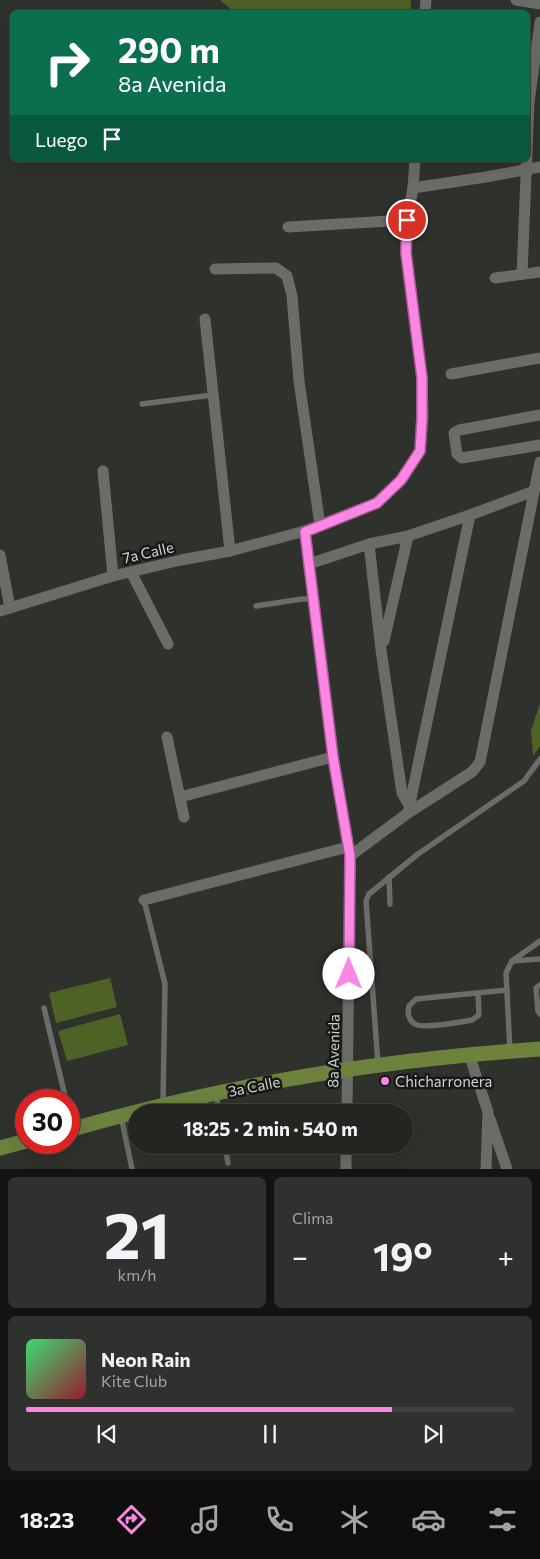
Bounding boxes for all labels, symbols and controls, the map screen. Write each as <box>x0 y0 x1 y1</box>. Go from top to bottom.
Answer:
text: 290 m <box>118 27 220 70</box>
icon: right <box>35 30 100 95</box>
text: 8a Avenida <box>118 70 226 97</box>
icon: arrive <box>98 125 126 153</box>
text: Luego <box>35 128 88 151</box>
pin <box>386 199 428 241</box>
icon: arrive <box>393 206 421 234</box>
street label: 7a Calle <box>121 537 175 567</box>
position arrow <box>322 947 374 999</box>
street label: 8a Avenida <box>323 1014 343 1088</box>
street label: 3a Calle <box>226 1072 282 1100</box>
place label: Chicharronera <box>395 1072 492 1090</box>
marker: Chicharronera <box>379 1075 391 1087</box>
speed limit sign: 30 <box>15 1089 80 1154</box>
text: 18:25 · 2 min · 540 m <box>183 1117 358 1140</box>
text: 21 <box>104 1193 170 1272</box>
text: Clima <box>292 1208 333 1227</box>
text: 19° <box>373 1232 433 1279</box>
text: − <box>292 1239 308 1273</box>
text: + <box>498 1239 514 1273</box>
text: km/h <box>118 1265 156 1284</box>
text: Neon Rain <box>101 1348 191 1371</box>
text: Kite Club <box>101 1371 167 1390</box>
icon: previous <box>93 1420 121 1448</box>
icon: pause <box>256 1420 284 1448</box>
icon: next <box>419 1420 447 1448</box>
icon: directions <box>114 1502 149 1537</box>
icon: music <box>188 1502 223 1537</box>
icon: phone <box>262 1502 297 1537</box>
icon: climate <box>337 1502 372 1537</box>
icon: car <box>411 1502 446 1537</box>
icon: filters <box>485 1502 520 1537</box>
text: 18:23 <box>20 1506 74 1533</box>

